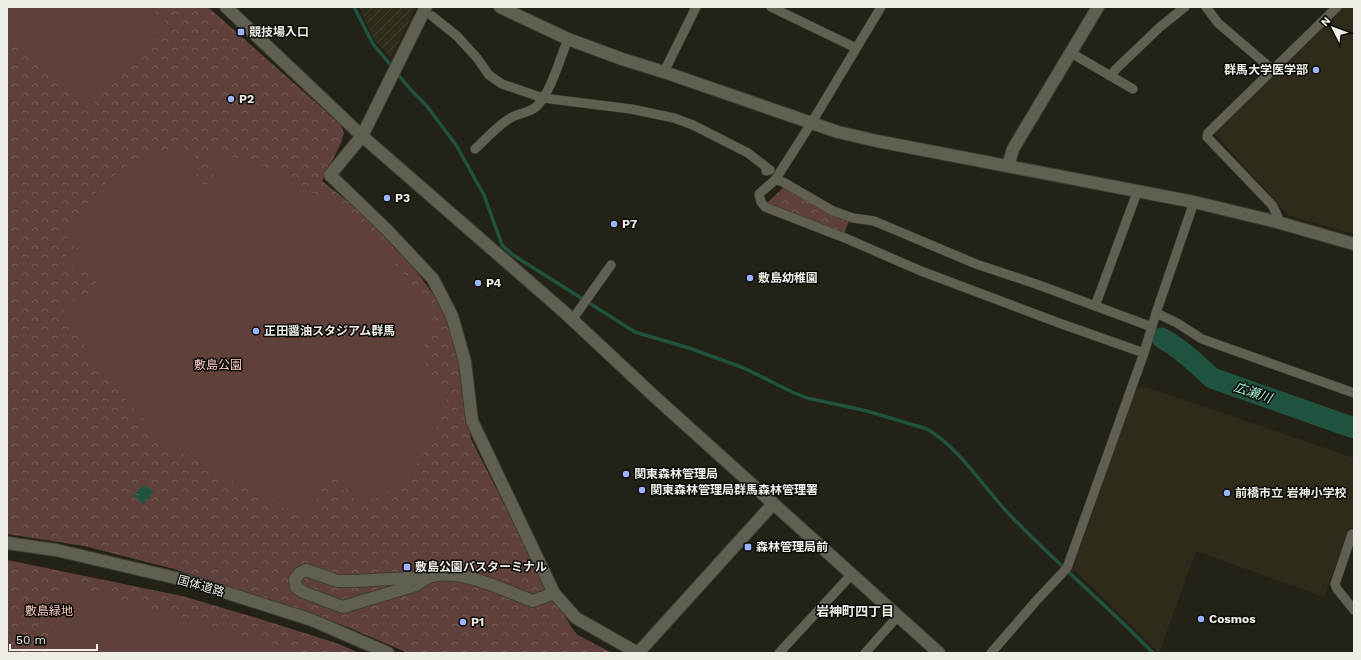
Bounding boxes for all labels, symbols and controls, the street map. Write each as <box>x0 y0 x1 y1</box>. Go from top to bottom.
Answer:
north arrow <box>1313 8 1353 48</box>
text: N <box>1318 14 1333 29</box>
place label: 競技場入口 <box>249 25 309 39</box>
marker: 競技場入口 <box>236 27 246 37</box>
place label: 群馬大学医学部 <box>1224 63 1308 77</box>
marker: 群馬大学医学部 <box>1311 65 1321 75</box>
place label: P2 <box>239 92 254 106</box>
marker: P2 <box>226 94 236 104</box>
place label: P3 <box>395 191 410 205</box>
marker: P3 <box>382 193 392 203</box>
place label: P7 <box>622 217 637 231</box>
marker: P7 <box>609 219 619 229</box>
place label: 敷島幼稚園 <box>758 271 818 285</box>
marker: 敷島幼稚園 <box>745 273 755 283</box>
place label: P4 <box>486 276 501 290</box>
marker: P4 <box>473 278 483 288</box>
place label: 正田醤油スタジアム群馬 <box>264 324 395 338</box>
marker: 正田醤油スタジアム群馬 <box>251 326 261 336</box>
park label: 敷島公園 <box>194 358 242 372</box>
water label: 広瀬川 <box>1232 379 1276 407</box>
place label: 関東森林管理局 <box>634 467 718 481</box>
marker: 関東森林管理局 <box>621 469 631 479</box>
place label: 関東森林管理局群馬森林管理署 <box>650 483 818 497</box>
marker: 関東森林管理局群馬森林管理署 <box>637 485 647 495</box>
place label: 前橋市立 岩神小学校 <box>1235 486 1346 500</box>
marker: 前橋市立 岩神小学校 <box>1222 488 1232 498</box>
place label: 森林管理局前 <box>756 540 828 554</box>
marker: 森林管理局前 <box>743 542 753 552</box>
place label: 敷島公園バスターミナル <box>415 560 547 574</box>
marker: 敷島公園バスターミナル <box>402 562 412 572</box>
street label: 国体道路 <box>176 573 226 599</box>
park label: 敷島緑地 <box>25 604 73 618</box>
district label: 岩神町四丁目 <box>816 604 894 619</box>
place label: Cosmos <box>1209 612 1256 626</box>
marker: Cosmos <box>1196 614 1206 624</box>
place label: P1 <box>471 615 484 629</box>
marker: P1 <box>458 617 468 627</box>
scale bar <box>10 626 97 652</box>
text: 50 m <box>16 633 46 647</box>

